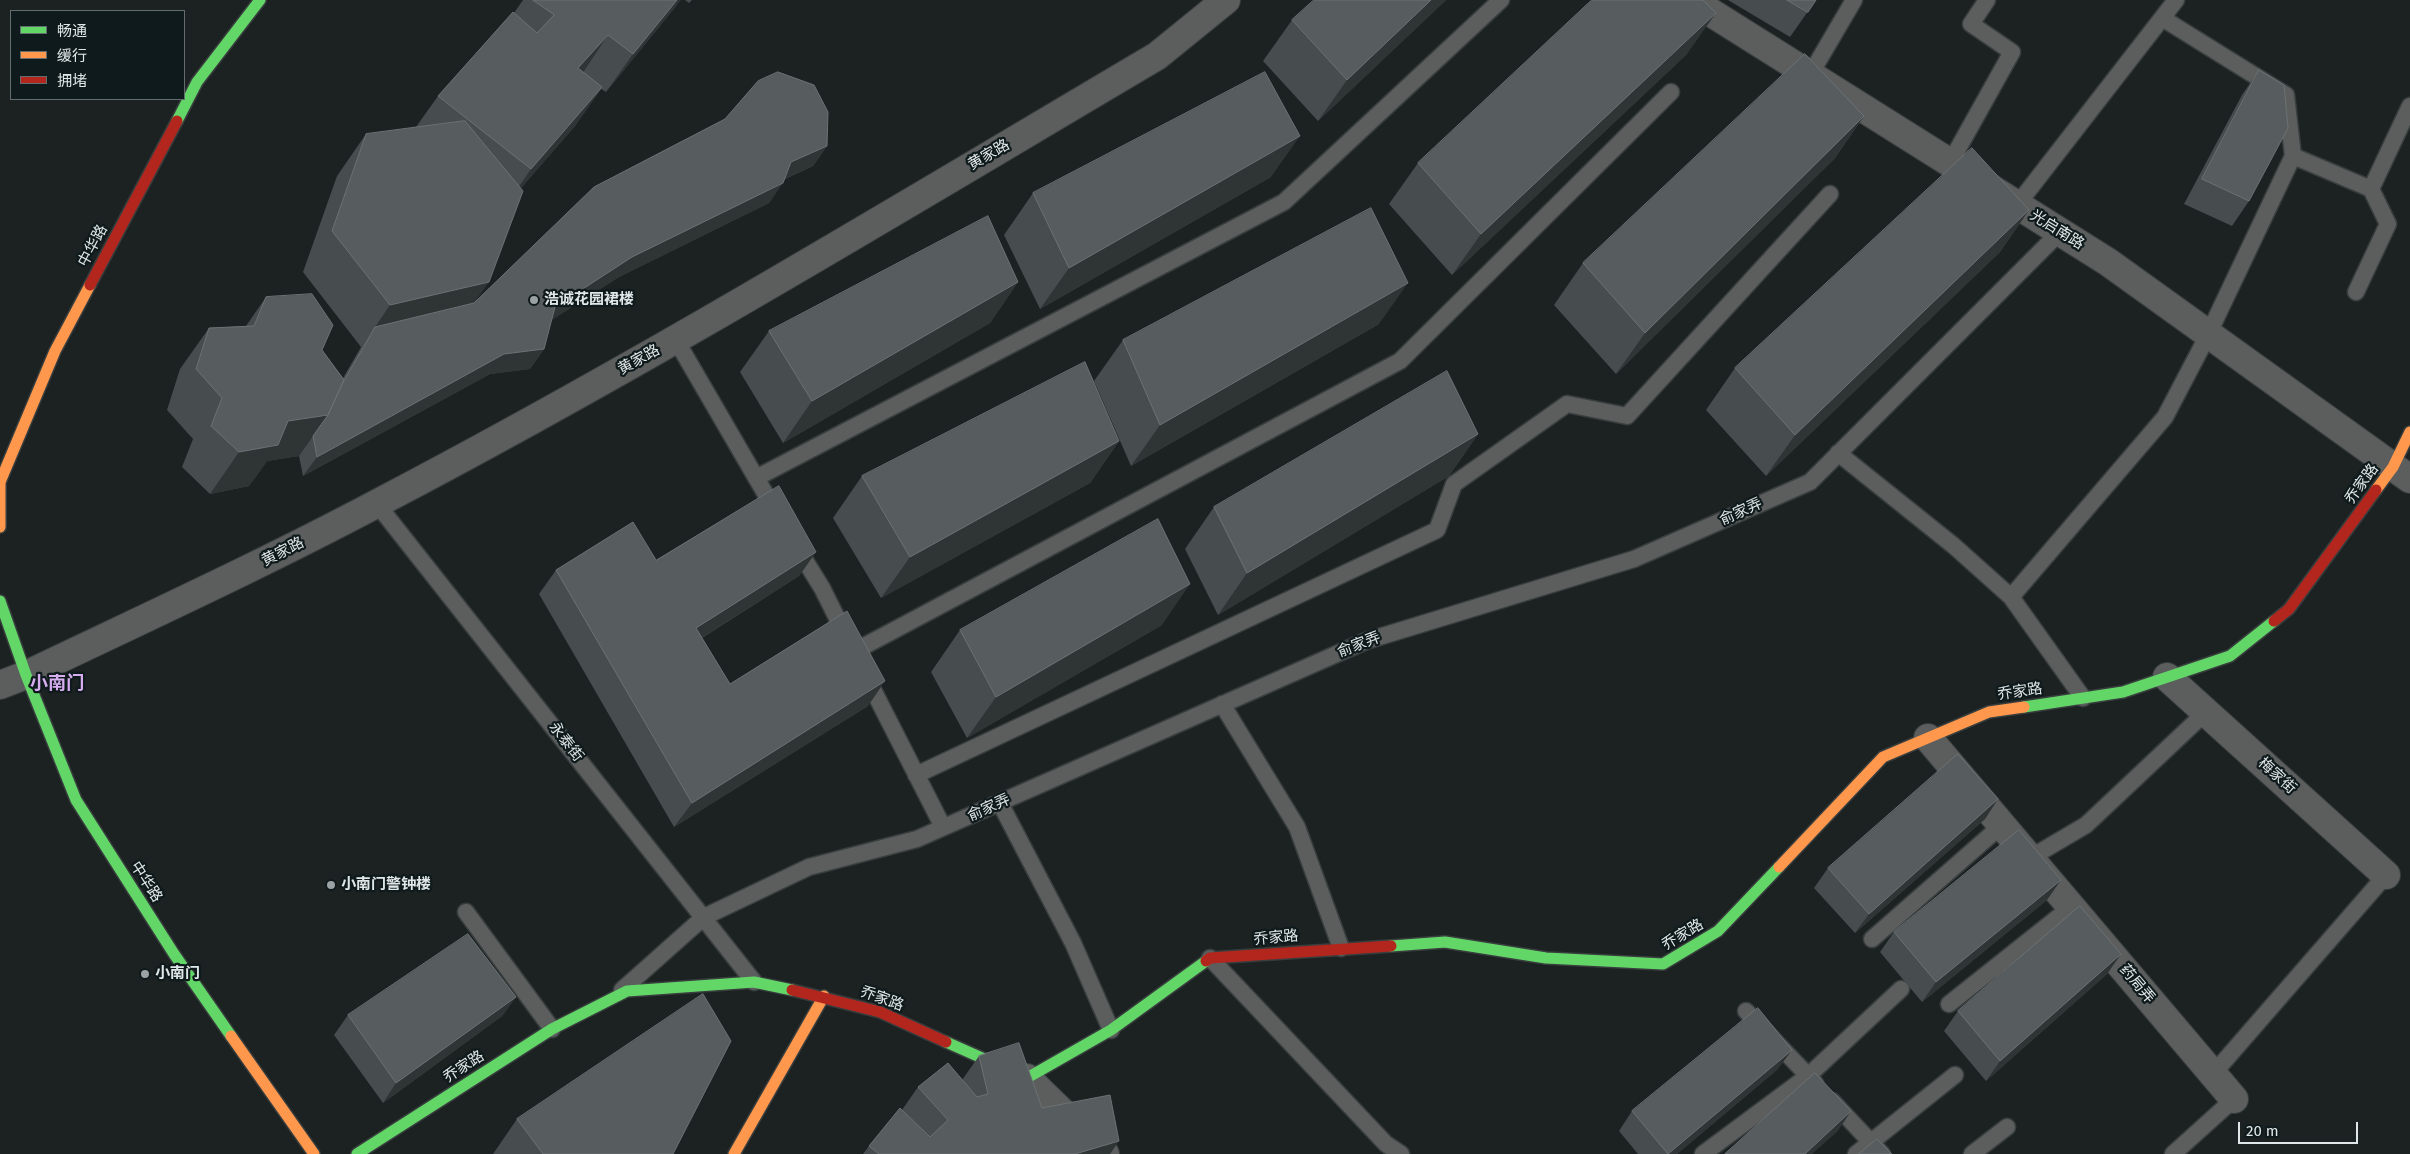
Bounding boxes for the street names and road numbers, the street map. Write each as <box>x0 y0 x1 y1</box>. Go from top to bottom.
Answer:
street label: 黄家路 <box>965 136 1013 174</box>
street label: 光启南路 <box>2027 206 2087 254</box>
street label: 中华路 <box>74 222 112 270</box>
street label: 黄家路 <box>615 341 663 379</box>
street label: 乔家路 <box>2341 461 2383 507</box>
street label: 俞家弄 <box>1717 495 1765 529</box>
street label: 黄家路 <box>259 534 307 570</box>
street label: 俞家弄 <box>1335 629 1383 661</box>
street label: 乔家路 <box>1996 680 2044 704</box>
street label: 永泰街 <box>545 719 587 765</box>
street label: 梅家街 <box>2254 754 2300 798</box>
street label: 俞家弄 <box>965 791 1013 825</box>
street label: 中华路 <box>126 858 166 906</box>
street label: 乔家路 <box>1659 916 1707 954</box>
street label: 乔家路 <box>1253 927 1299 949</box>
street label: 药局弄 <box>2116 961 2158 1007</box>
street label: 乔家路 <box>858 983 906 1015</box>
street label: 乔家路 <box>440 1047 488 1087</box>

